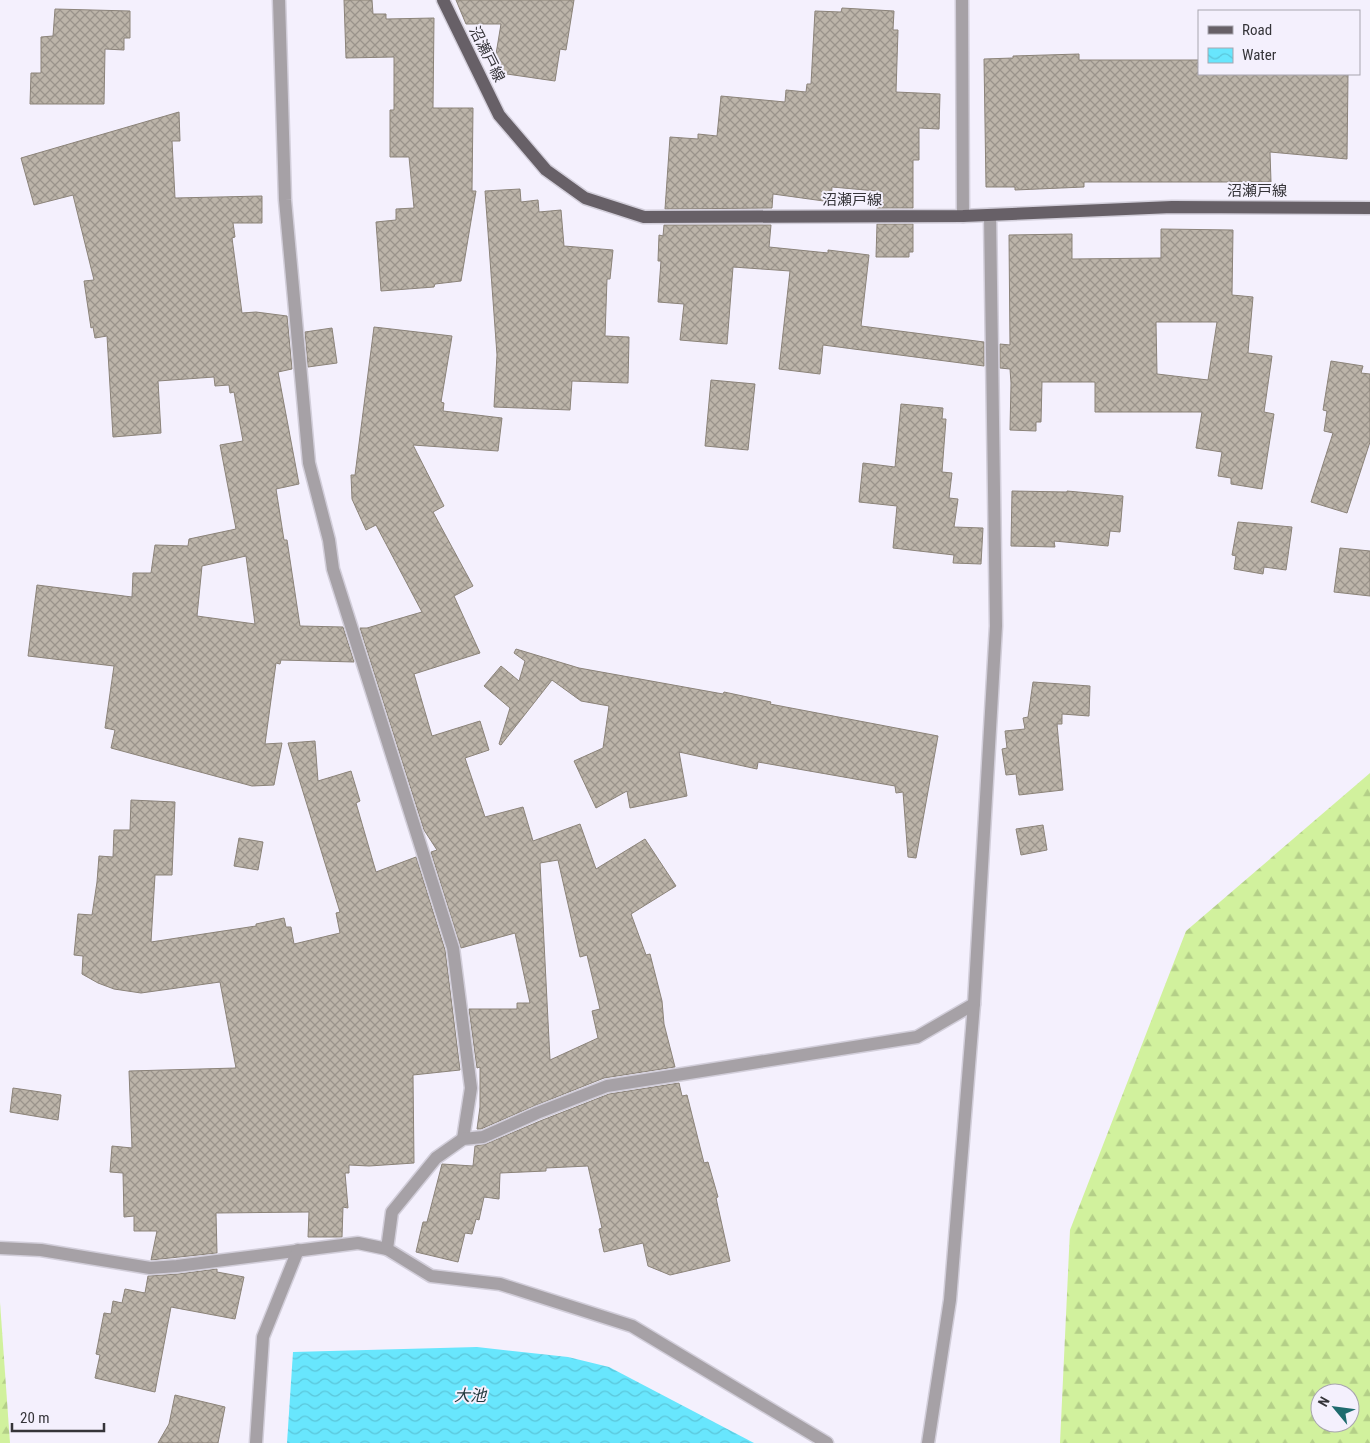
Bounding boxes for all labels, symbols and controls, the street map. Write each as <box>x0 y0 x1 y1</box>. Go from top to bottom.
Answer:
legend <box>1198 10 1360 75</box>
text: Road <box>1242 21 1272 39</box>
street label: 沼瀬戸線 <box>465 23 509 85</box>
text: Water <box>1242 46 1277 64</box>
street label: 沼瀬戸線 <box>1227 182 1287 200</box>
street label: 沼瀬戸線 <box>822 191 882 209</box>
north arrow <box>1310 1383 1360 1433</box>
water label: 大池 <box>454 1386 488 1405</box>
text: N <box>1315 1394 1333 1409</box>
scale bar <box>12 1400 105 1432</box>
text: 20 m <box>20 1409 50 1427</box>

